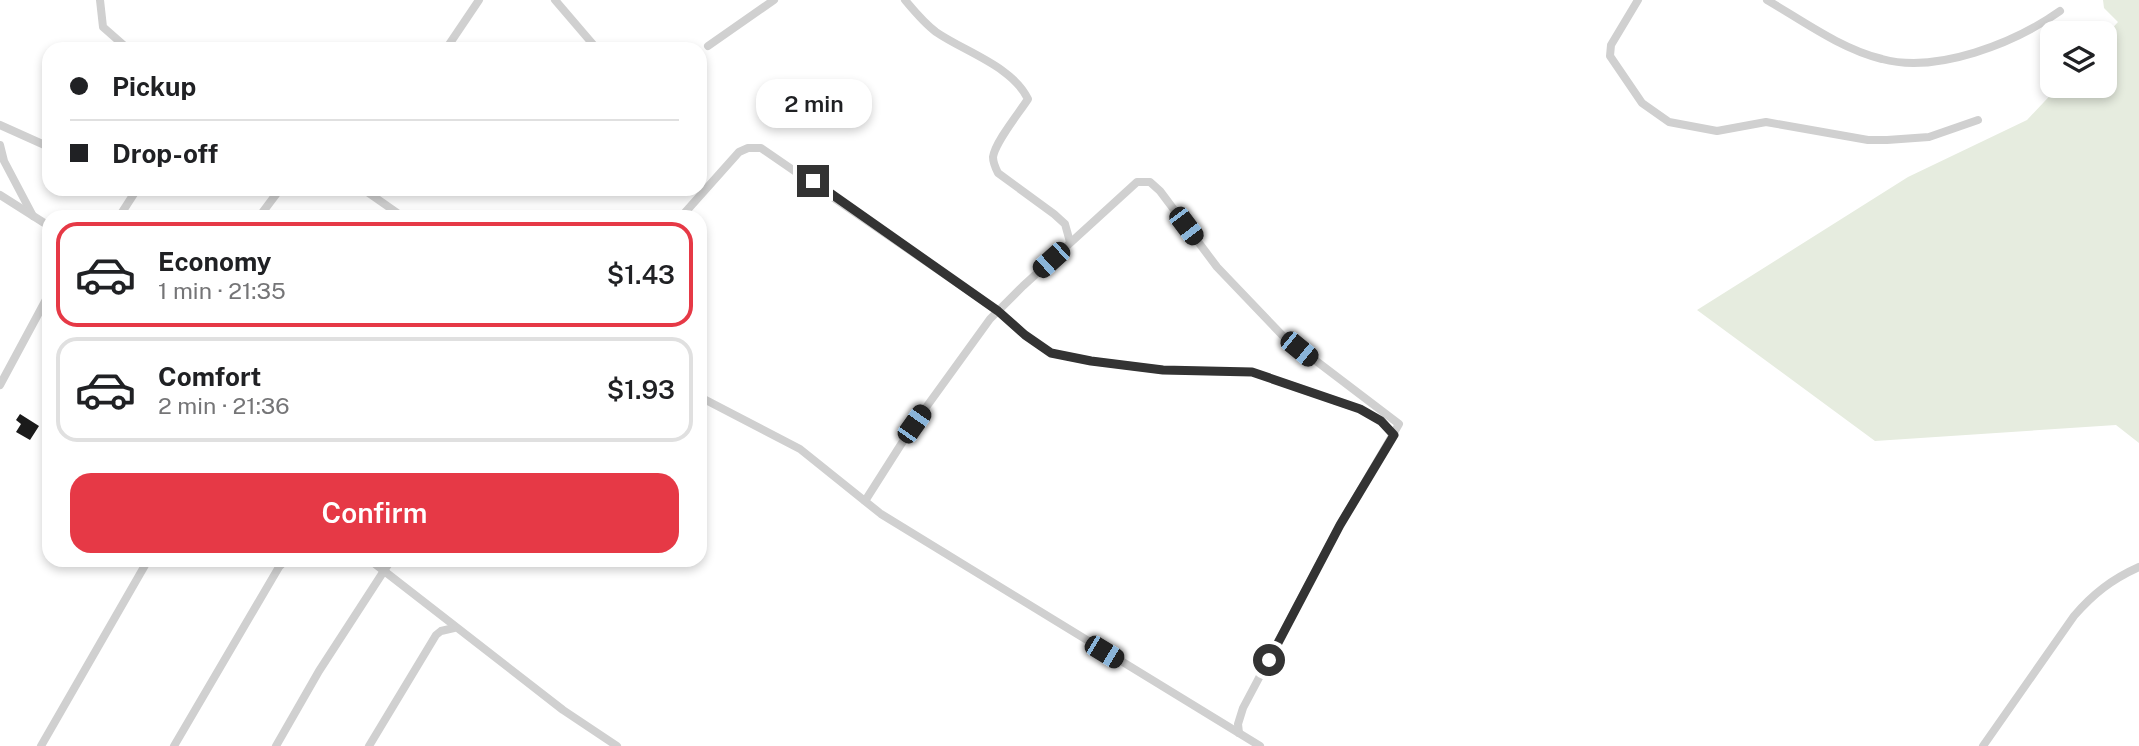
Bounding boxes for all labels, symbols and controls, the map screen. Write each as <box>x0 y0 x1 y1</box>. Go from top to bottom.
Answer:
map controls <box>2040 21 2117 98</box>
button: layers <box>2040 21 2117 98</box>
text: Pickup <box>112 71 196 102</box>
callout: 2 min <box>755 80 871 128</box>
text: 2 min <box>784 90 844 117</box>
text: Drop-off <box>112 138 218 169</box>
route end <box>797 165 829 197</box>
car <box>1165 203 1208 249</box>
car <box>1029 238 1074 282</box>
icon: car <box>74 243 137 306</box>
text: Economy <box>158 246 271 277</box>
text: $1.43 <box>607 259 675 290</box>
text: 1 min · 21:35 <box>158 277 286 304</box>
car <box>1277 328 1322 370</box>
icon: car <box>74 358 137 421</box>
text: Comfort <box>158 361 261 392</box>
text: $1.93 <box>607 374 675 405</box>
text: 2 min · 21:36 <box>158 392 290 419</box>
car <box>894 401 935 447</box>
button: Confirm <box>70 473 679 553</box>
car <box>1081 632 1128 672</box>
route start <box>1253 644 1285 676</box>

